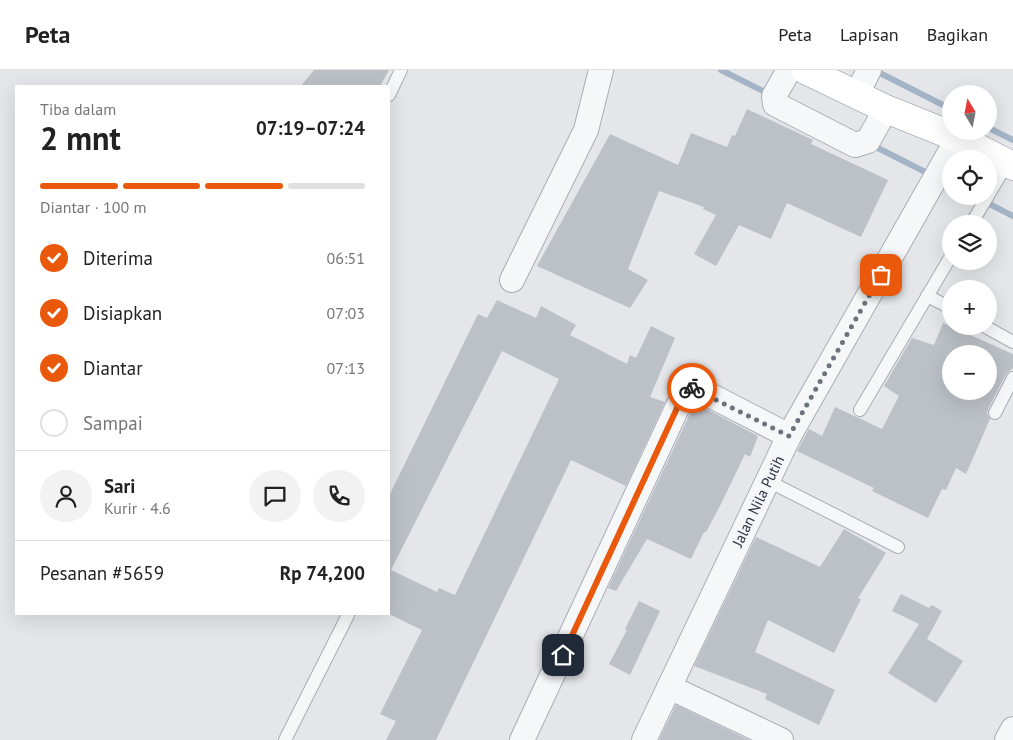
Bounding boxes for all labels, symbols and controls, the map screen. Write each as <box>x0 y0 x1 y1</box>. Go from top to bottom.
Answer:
text: Peta <box>25 19 70 50</box>
text: Peta <box>778 23 812 46</box>
text: Lapisan <box>840 23 899 46</box>
text: Bagikan <box>927 23 988 46</box>
north arrow <box>942 85 998 140</box>
map controls <box>942 85 997 400</box>
text: Tiba dalam <box>40 99 116 119</box>
text: 07:19–07:24 <box>256 116 365 140</box>
text: 2 mnt <box>40 117 121 159</box>
button: locate <box>942 150 997 205</box>
text: Diantar · 100 m <box>40 197 146 217</box>
button: layers <box>942 215 997 270</box>
icon: check <box>40 244 68 272</box>
text: Diterima <box>83 246 153 270</box>
text: 06:51 <box>327 248 365 268</box>
pin <box>860 254 902 296</box>
icon: bag <box>867 261 895 289</box>
button: + <box>942 280 997 335</box>
icon: check <box>40 299 68 327</box>
text: Disiapkan <box>83 301 162 325</box>
text: 07:03 <box>327 303 365 323</box>
button: − <box>942 345 997 400</box>
icon: check <box>40 354 68 382</box>
text: Diantar <box>83 356 143 380</box>
text: 07:13 <box>327 358 365 378</box>
courier <box>667 363 717 413</box>
icon: bike <box>678 374 706 402</box>
text: Sampai <box>83 411 143 435</box>
street label: Jalan Nila Putih <box>727 452 788 551</box>
button: person <box>40 470 92 522</box>
button: chat <box>249 470 301 522</box>
button: phone <box>313 470 365 522</box>
text: Sari <box>104 474 135 498</box>
text: Kurir · 4.6 <box>104 498 171 518</box>
text: Pesanan #5659 <box>40 561 164 585</box>
text: Rp 74,200 <box>280 561 365 585</box>
pin <box>542 634 584 676</box>
icon: home <box>549 641 577 669</box>

